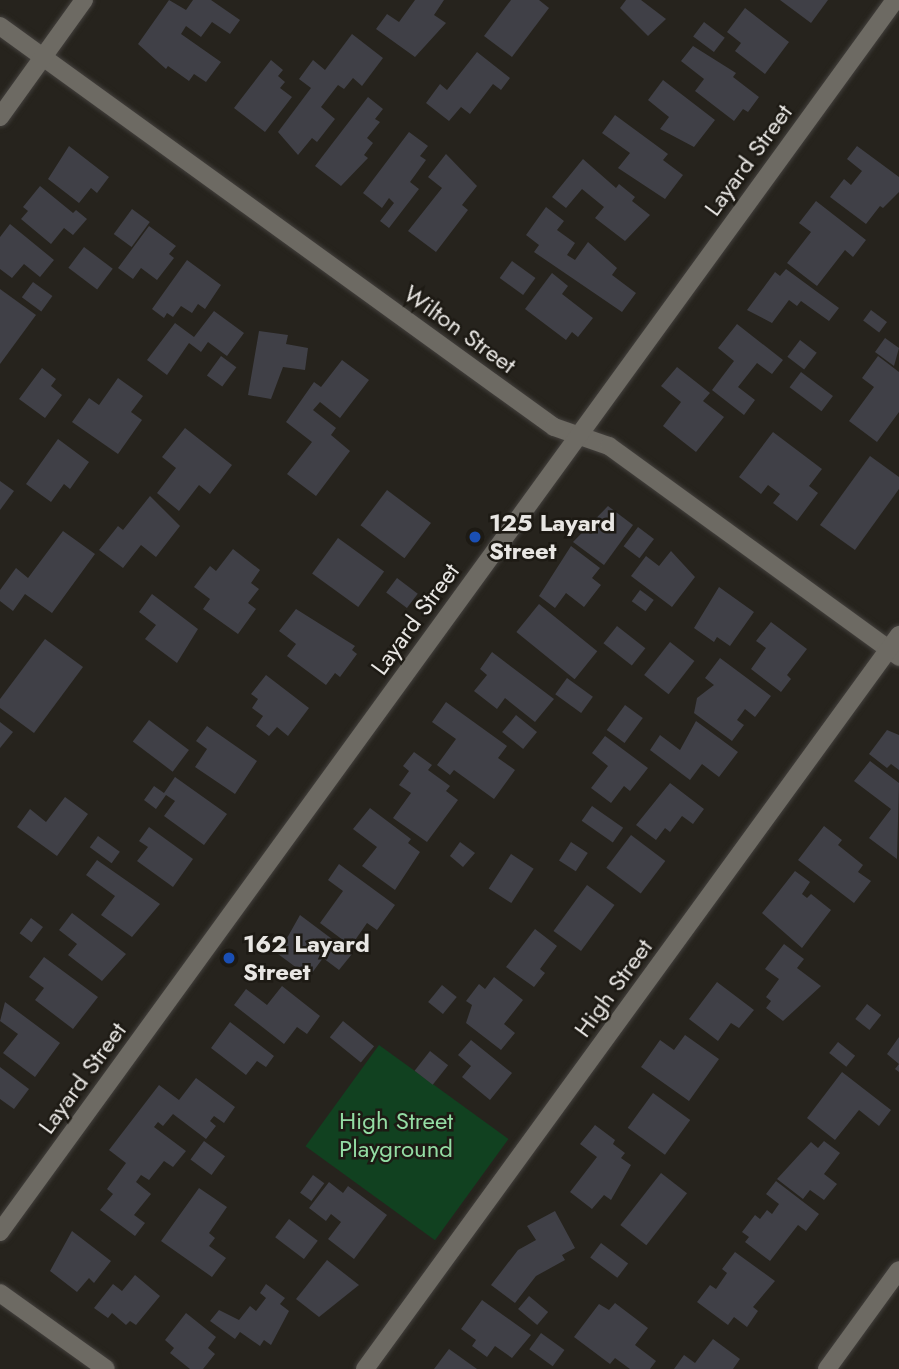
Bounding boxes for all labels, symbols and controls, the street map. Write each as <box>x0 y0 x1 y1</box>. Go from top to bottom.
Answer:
street label: Layard Street <box>698 99 798 221</box>
street label: Wilton Street <box>398 279 522 379</box>
place label: 125 Layard Street <box>489 509 615 565</box>
marker: 125 Layard Street <box>467 529 483 545</box>
street label: Layard Street <box>365 558 465 680</box>
place label: 162 Layard Street <box>243 930 370 986</box>
street label: High Street <box>568 933 658 1043</box>
marker: 162 Layard Street <box>221 950 237 966</box>
street label: Layard Street <box>32 1017 132 1139</box>
park label: High Street Playground <box>339 1107 453 1163</box>

